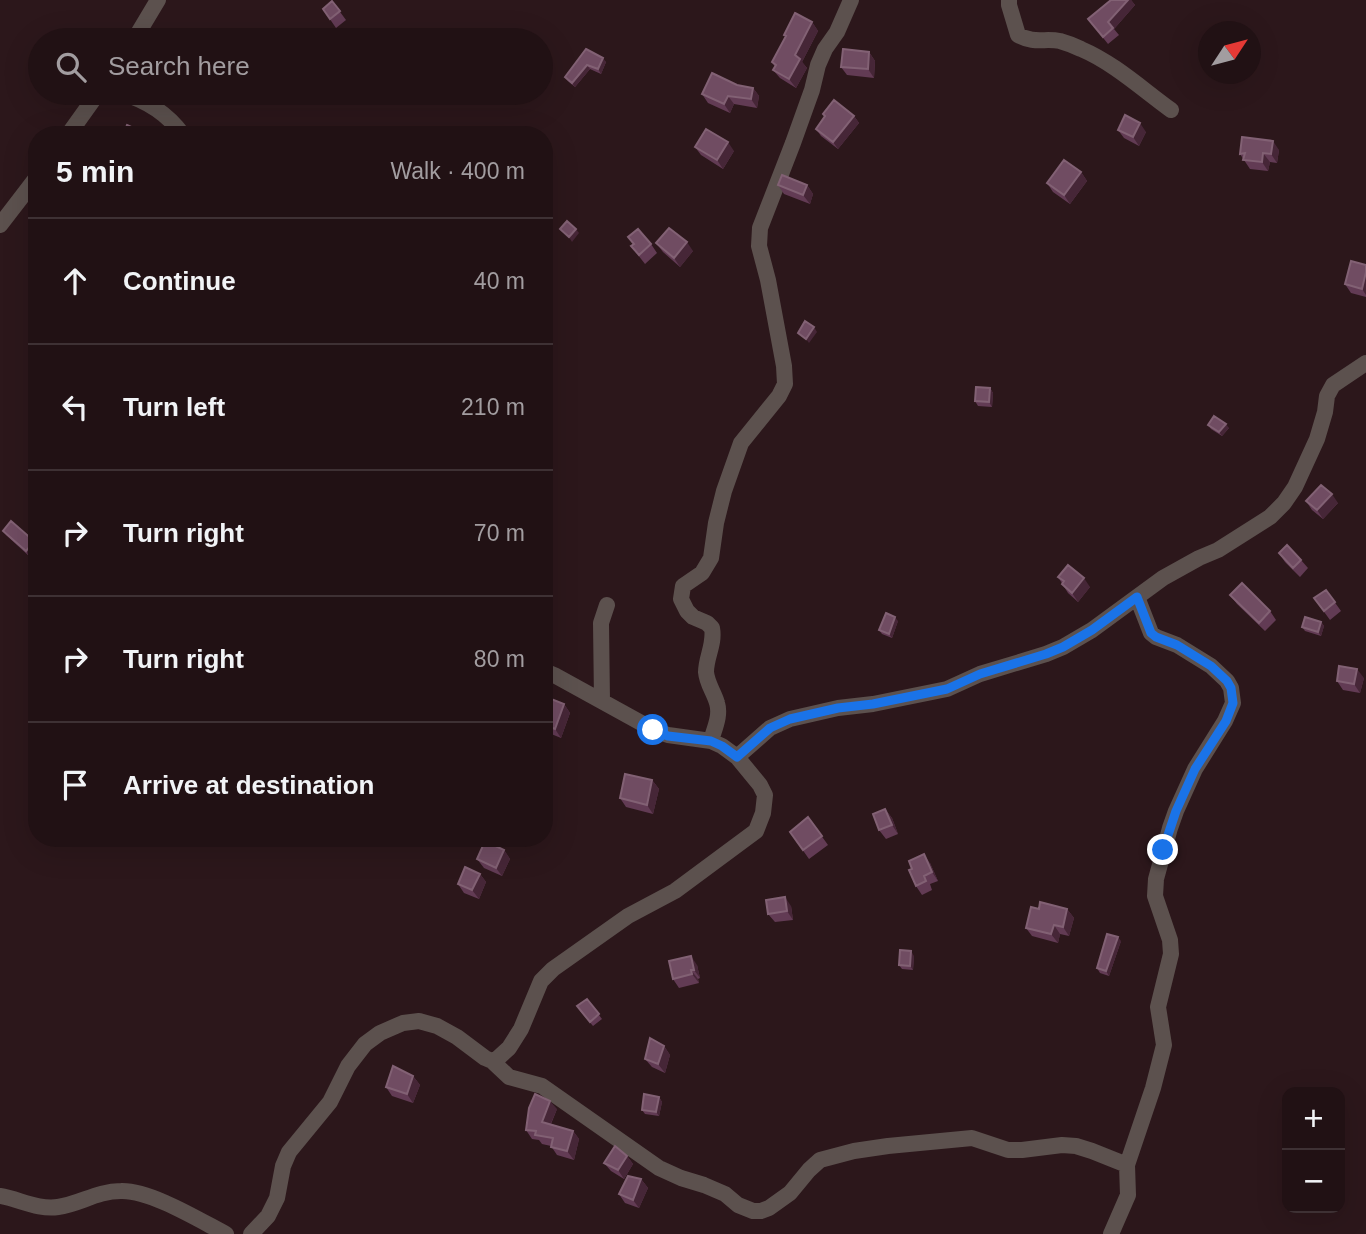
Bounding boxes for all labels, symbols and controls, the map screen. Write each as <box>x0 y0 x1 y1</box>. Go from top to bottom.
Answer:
north arrow <box>1198 21 1261 84</box>
search box <box>28 28 553 105</box>
icon: search <box>52 48 90 86</box>
text: Search here <box>108 51 250 81</box>
text: 5 min <box>56 155 134 188</box>
text: Walk · 400 m <box>390 158 525 184</box>
icon: ahead <box>56 262 94 300</box>
text: Continue <box>123 266 236 296</box>
text: 40 m <box>474 268 525 294</box>
icon: left <box>56 388 94 426</box>
text: Turn left <box>123 392 225 422</box>
text: 210 m <box>461 394 525 420</box>
icon: right <box>56 514 94 552</box>
text: Turn right <box>123 518 244 548</box>
text: 70 m <box>474 520 525 546</box>
icon: right <box>56 640 94 678</box>
text: Turn right <box>123 644 244 674</box>
text: 80 m <box>474 646 525 672</box>
route start <box>637 714 668 745</box>
icon: arrive <box>56 766 94 804</box>
text: Arrive at destination <box>123 770 374 800</box>
route end <box>1147 834 1178 865</box>
map controls <box>1282 1087 1345 1213</box>
button: + <box>1282 1087 1345 1150</box>
button: − <box>1282 1150 1345 1213</box>

